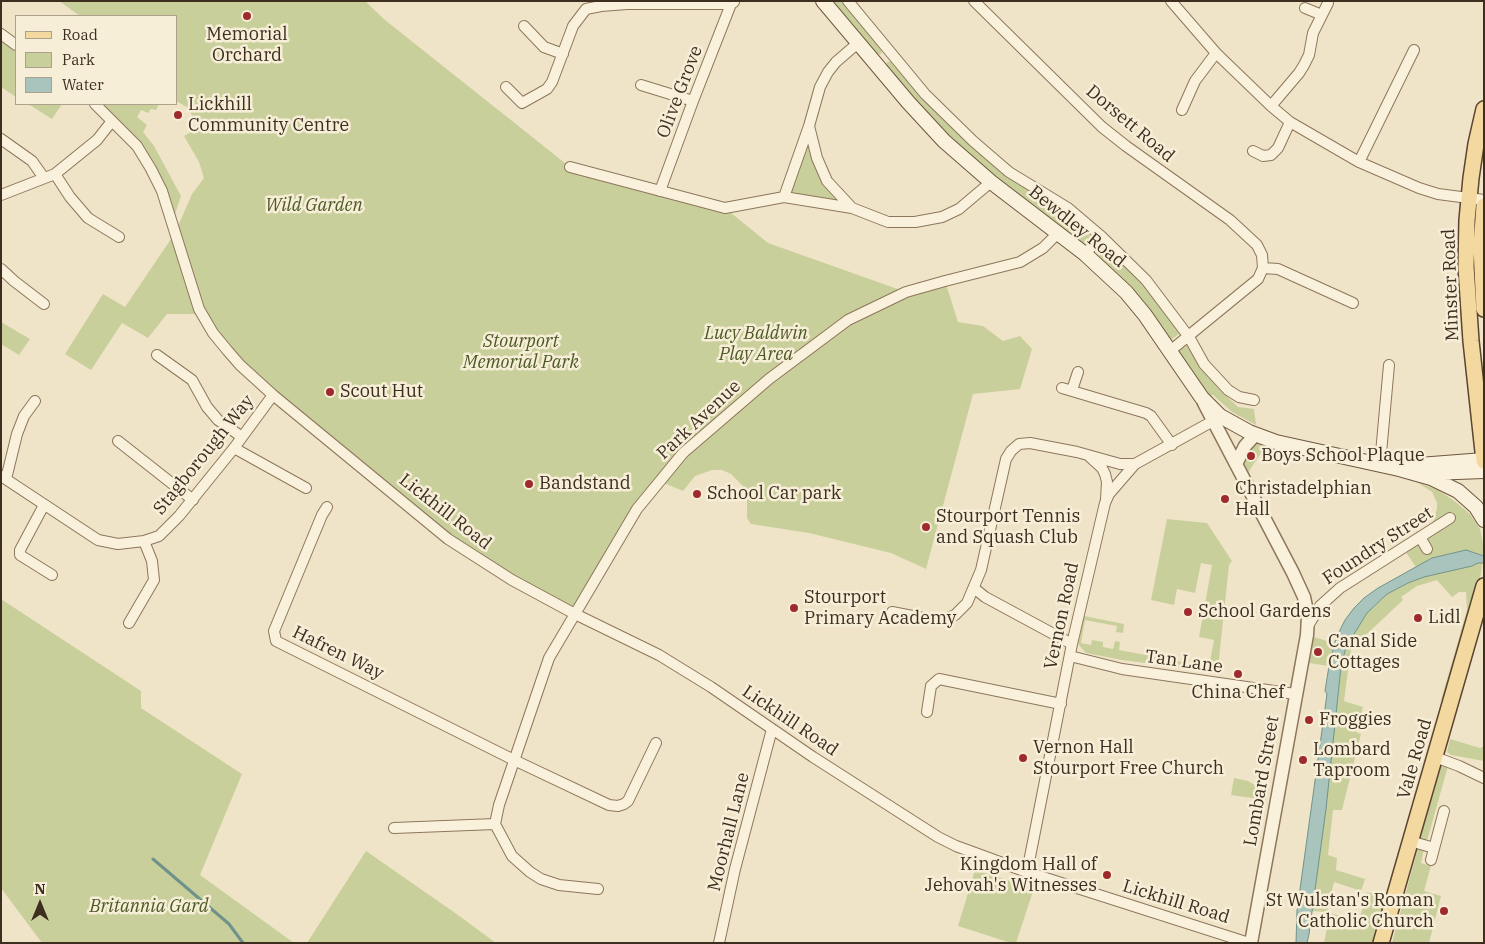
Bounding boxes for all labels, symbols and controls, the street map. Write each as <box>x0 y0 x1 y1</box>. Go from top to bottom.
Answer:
marker: Memorial Orchard <box>241 10 253 22</box>
legend <box>15 15 178 105</box>
place label: Memorial Orchard <box>206 24 288 66</box>
text: Road <box>62 25 98 44</box>
street label: Olive Grove <box>652 43 708 141</box>
text: Park <box>62 50 95 69</box>
text: Water <box>62 75 104 94</box>
street label: Dorsett Road <box>1081 81 1179 167</box>
place label: Lickhill Community Centre <box>188 94 349 136</box>
marker: Lickhill Community Centre <box>172 109 184 121</box>
street label: Bewdley Road <box>1024 181 1130 273</box>
park label: Wild Garden <box>265 195 363 217</box>
street label: Minster Road <box>1438 228 1464 342</box>
park label: Lucy Baldwin Play Area <box>704 323 808 366</box>
park label: Stourport Memorial Park <box>463 331 579 374</box>
street label: Park Avenue <box>653 376 745 464</box>
place label: Scout Hut <box>340 381 423 403</box>
marker: Scout Hut <box>324 386 336 398</box>
street label: Stagborough Way <box>149 391 259 519</box>
place label: Boys School Plaque <box>1261 445 1425 467</box>
marker: Boys School Plaque <box>1245 450 1257 462</box>
street label: Lickhill Road <box>395 469 495 555</box>
place label: Bandstand <box>539 473 631 495</box>
marker: Bandstand <box>523 478 535 490</box>
place label: Christadelphian Hall <box>1235 478 1372 520</box>
place label: School Car park <box>707 483 841 505</box>
marker: School Car park <box>691 488 703 500</box>
marker: Christadelphian Hall <box>1219 493 1231 505</box>
street label: Foundry Street <box>1319 502 1437 590</box>
place label: Stourport Tennis and Squash Club <box>936 506 1080 548</box>
marker: Stourport Tennis and Squash Club <box>920 521 932 533</box>
street label: Vernon Road <box>1040 561 1084 671</box>
place label: Stourport Primary Academy <box>804 587 956 630</box>
place label: School Gardens <box>1198 601 1331 623</box>
marker: Stourport Primary Academy <box>788 602 800 614</box>
marker: School Gardens <box>1182 606 1194 618</box>
place label: Lidl <box>1428 607 1461 629</box>
marker: Lidl <box>1412 612 1424 624</box>
street label: Hafren Way <box>289 622 387 684</box>
place label: Canal Side Cottages <box>1328 631 1417 674</box>
street label: Tan Lane <box>1144 646 1224 678</box>
marker: Canal Side Cottages <box>1312 646 1324 658</box>
marker: China Chef <box>1232 668 1244 680</box>
street label: Lickhill Road <box>738 681 842 761</box>
place label: China Chef <box>1192 682 1284 704</box>
place label: Froggies <box>1319 709 1392 731</box>
street label: Lombard Street <box>1240 714 1284 848</box>
marker: Froggies <box>1303 714 1315 726</box>
street label: Vale Road <box>1393 716 1437 802</box>
place label: Vernon Hall Stourport Free Church <box>1033 737 1224 780</box>
place label: Lombard Taproom <box>1313 739 1391 782</box>
marker: Vernon Hall Stourport Free Church <box>1017 752 1029 764</box>
marker: Lombard Taproom <box>1297 754 1309 766</box>
street label: Moorhall Lane <box>704 770 754 894</box>
place label: Kingdom Hall of Jehovah's Witnesses <box>925 854 1097 896</box>
marker: Kingdom Hall of Jehovah's Witnesses <box>1101 869 1113 881</box>
street label: Lickhill Road <box>1120 875 1232 929</box>
north arrow <box>15 879 65 929</box>
text: N <box>34 880 46 898</box>
place label: St Wulstan's Roman Catholic Church <box>1266 890 1434 932</box>
park label: Britannia Gard <box>89 896 209 918</box>
marker: St Wulstan's Roman Catholic Church <box>1438 905 1450 917</box>

